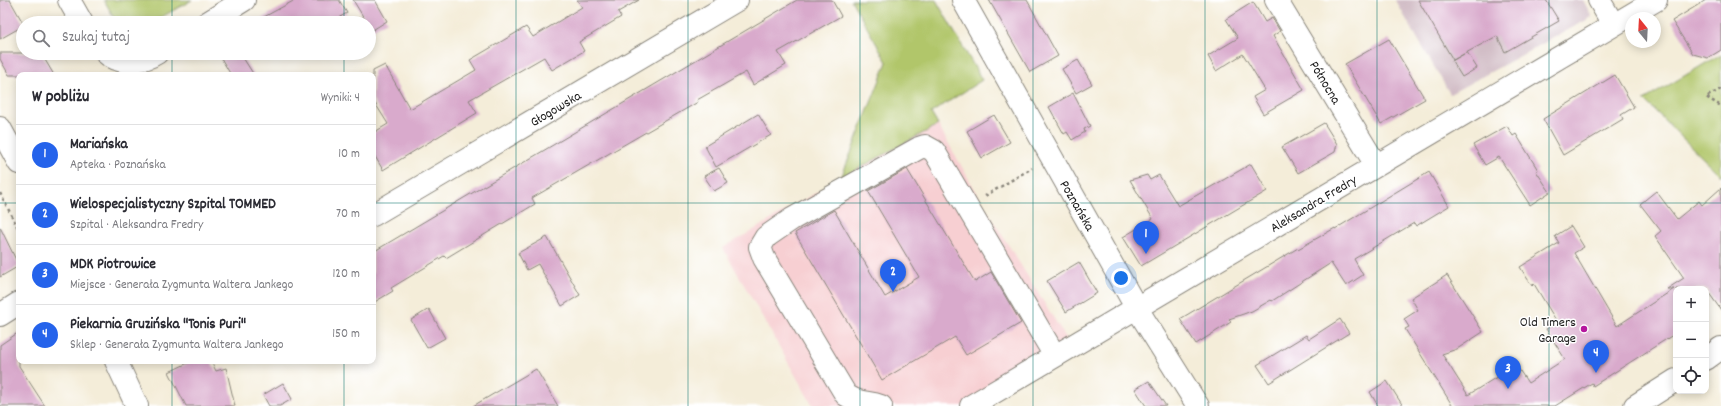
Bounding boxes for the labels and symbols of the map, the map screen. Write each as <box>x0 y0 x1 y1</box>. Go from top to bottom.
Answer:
north arrow <box>1625 12 1661 48</box>
street label: Północna <box>1303 58 1345 109</box>
street label: Głogowska <box>527 86 586 133</box>
street label: Aleksandra Fredry <box>1267 171 1362 239</box>
street label: Poznańska <box>1054 177 1099 235</box>
pin: 1 <box>1133 221 1159 254</box>
pin: 2 <box>880 259 906 292</box>
your location <box>1111 268 1131 288</box>
place label: Old Timers Garage <box>1520 313 1576 349</box>
marker: Old Timers Garage <box>1579 324 1589 334</box>
pin: 4 <box>1583 340 1609 373</box>
pin: 3 <box>1495 356 1521 389</box>

